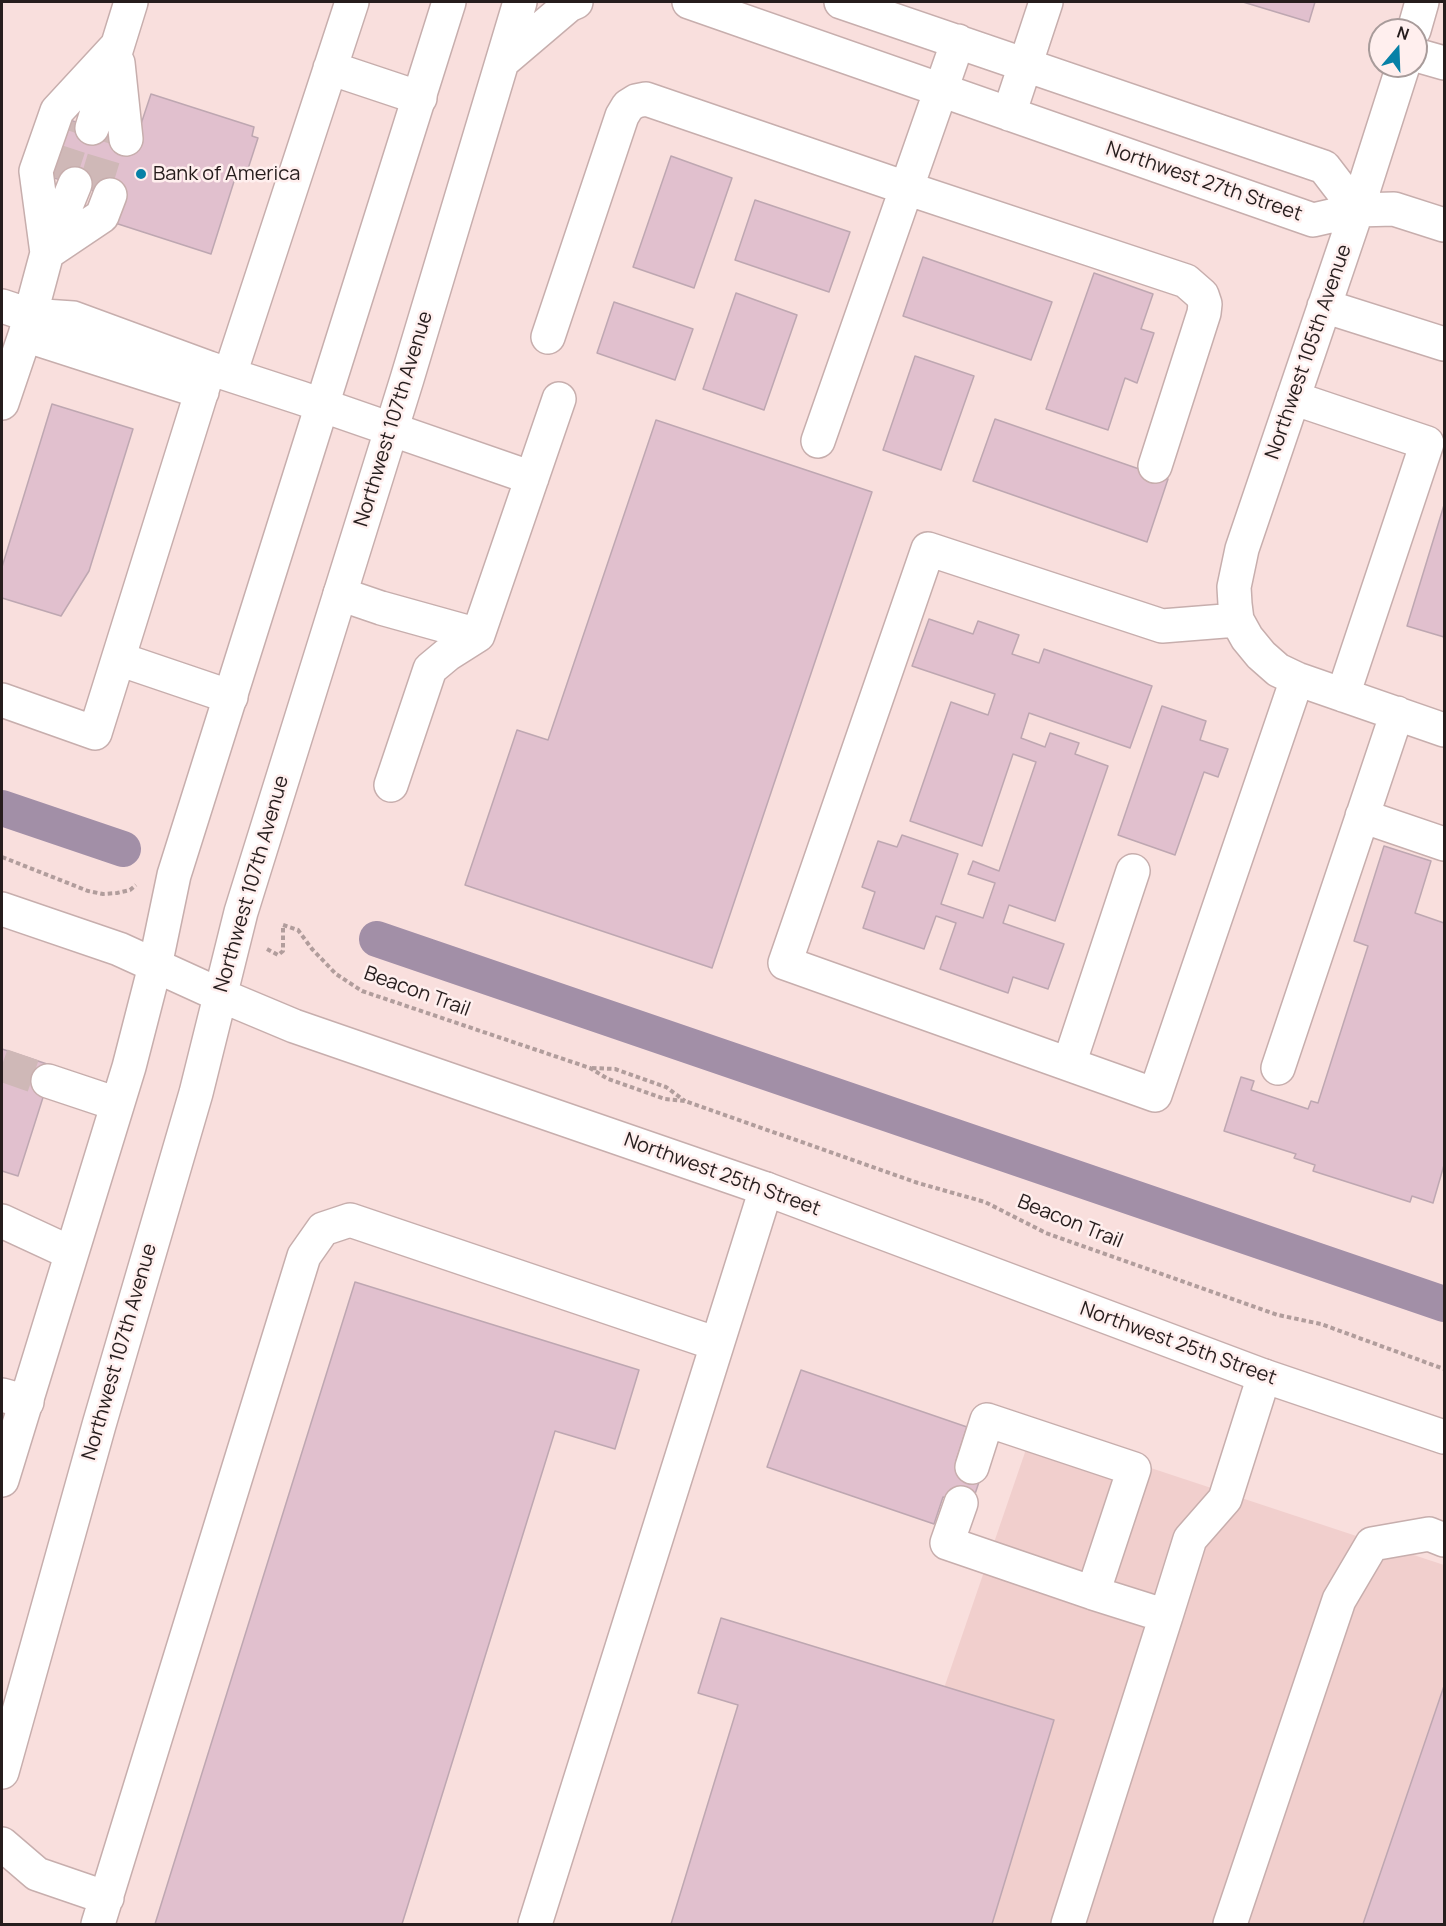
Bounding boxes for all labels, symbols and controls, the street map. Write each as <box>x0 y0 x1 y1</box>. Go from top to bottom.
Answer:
north arrow <box>1368 18 1428 78</box>
text: N <box>1394 21 1412 45</box>
street label: Northwest 27th Street <box>1103 137 1305 227</box>
place label: Bank of America <box>153 162 300 186</box>
marker: Bank of America <box>134 167 148 181</box>
street label: Northwest 105th Avenue <box>1261 241 1357 463</box>
street label: Northwest 107th Avenue <box>350 308 438 530</box>
street label: Northwest 107th Avenue <box>210 773 294 995</box>
street label: Beacon Trail <box>360 962 474 1022</box>
street label: Northwest 25th Street <box>620 1128 824 1222</box>
street label: Beacon Trail <box>1014 1190 1126 1254</box>
street label: Northwest 107th Avenue <box>78 1241 162 1463</box>
street label: Northwest 25th Street <box>1076 1297 1280 1391</box>

